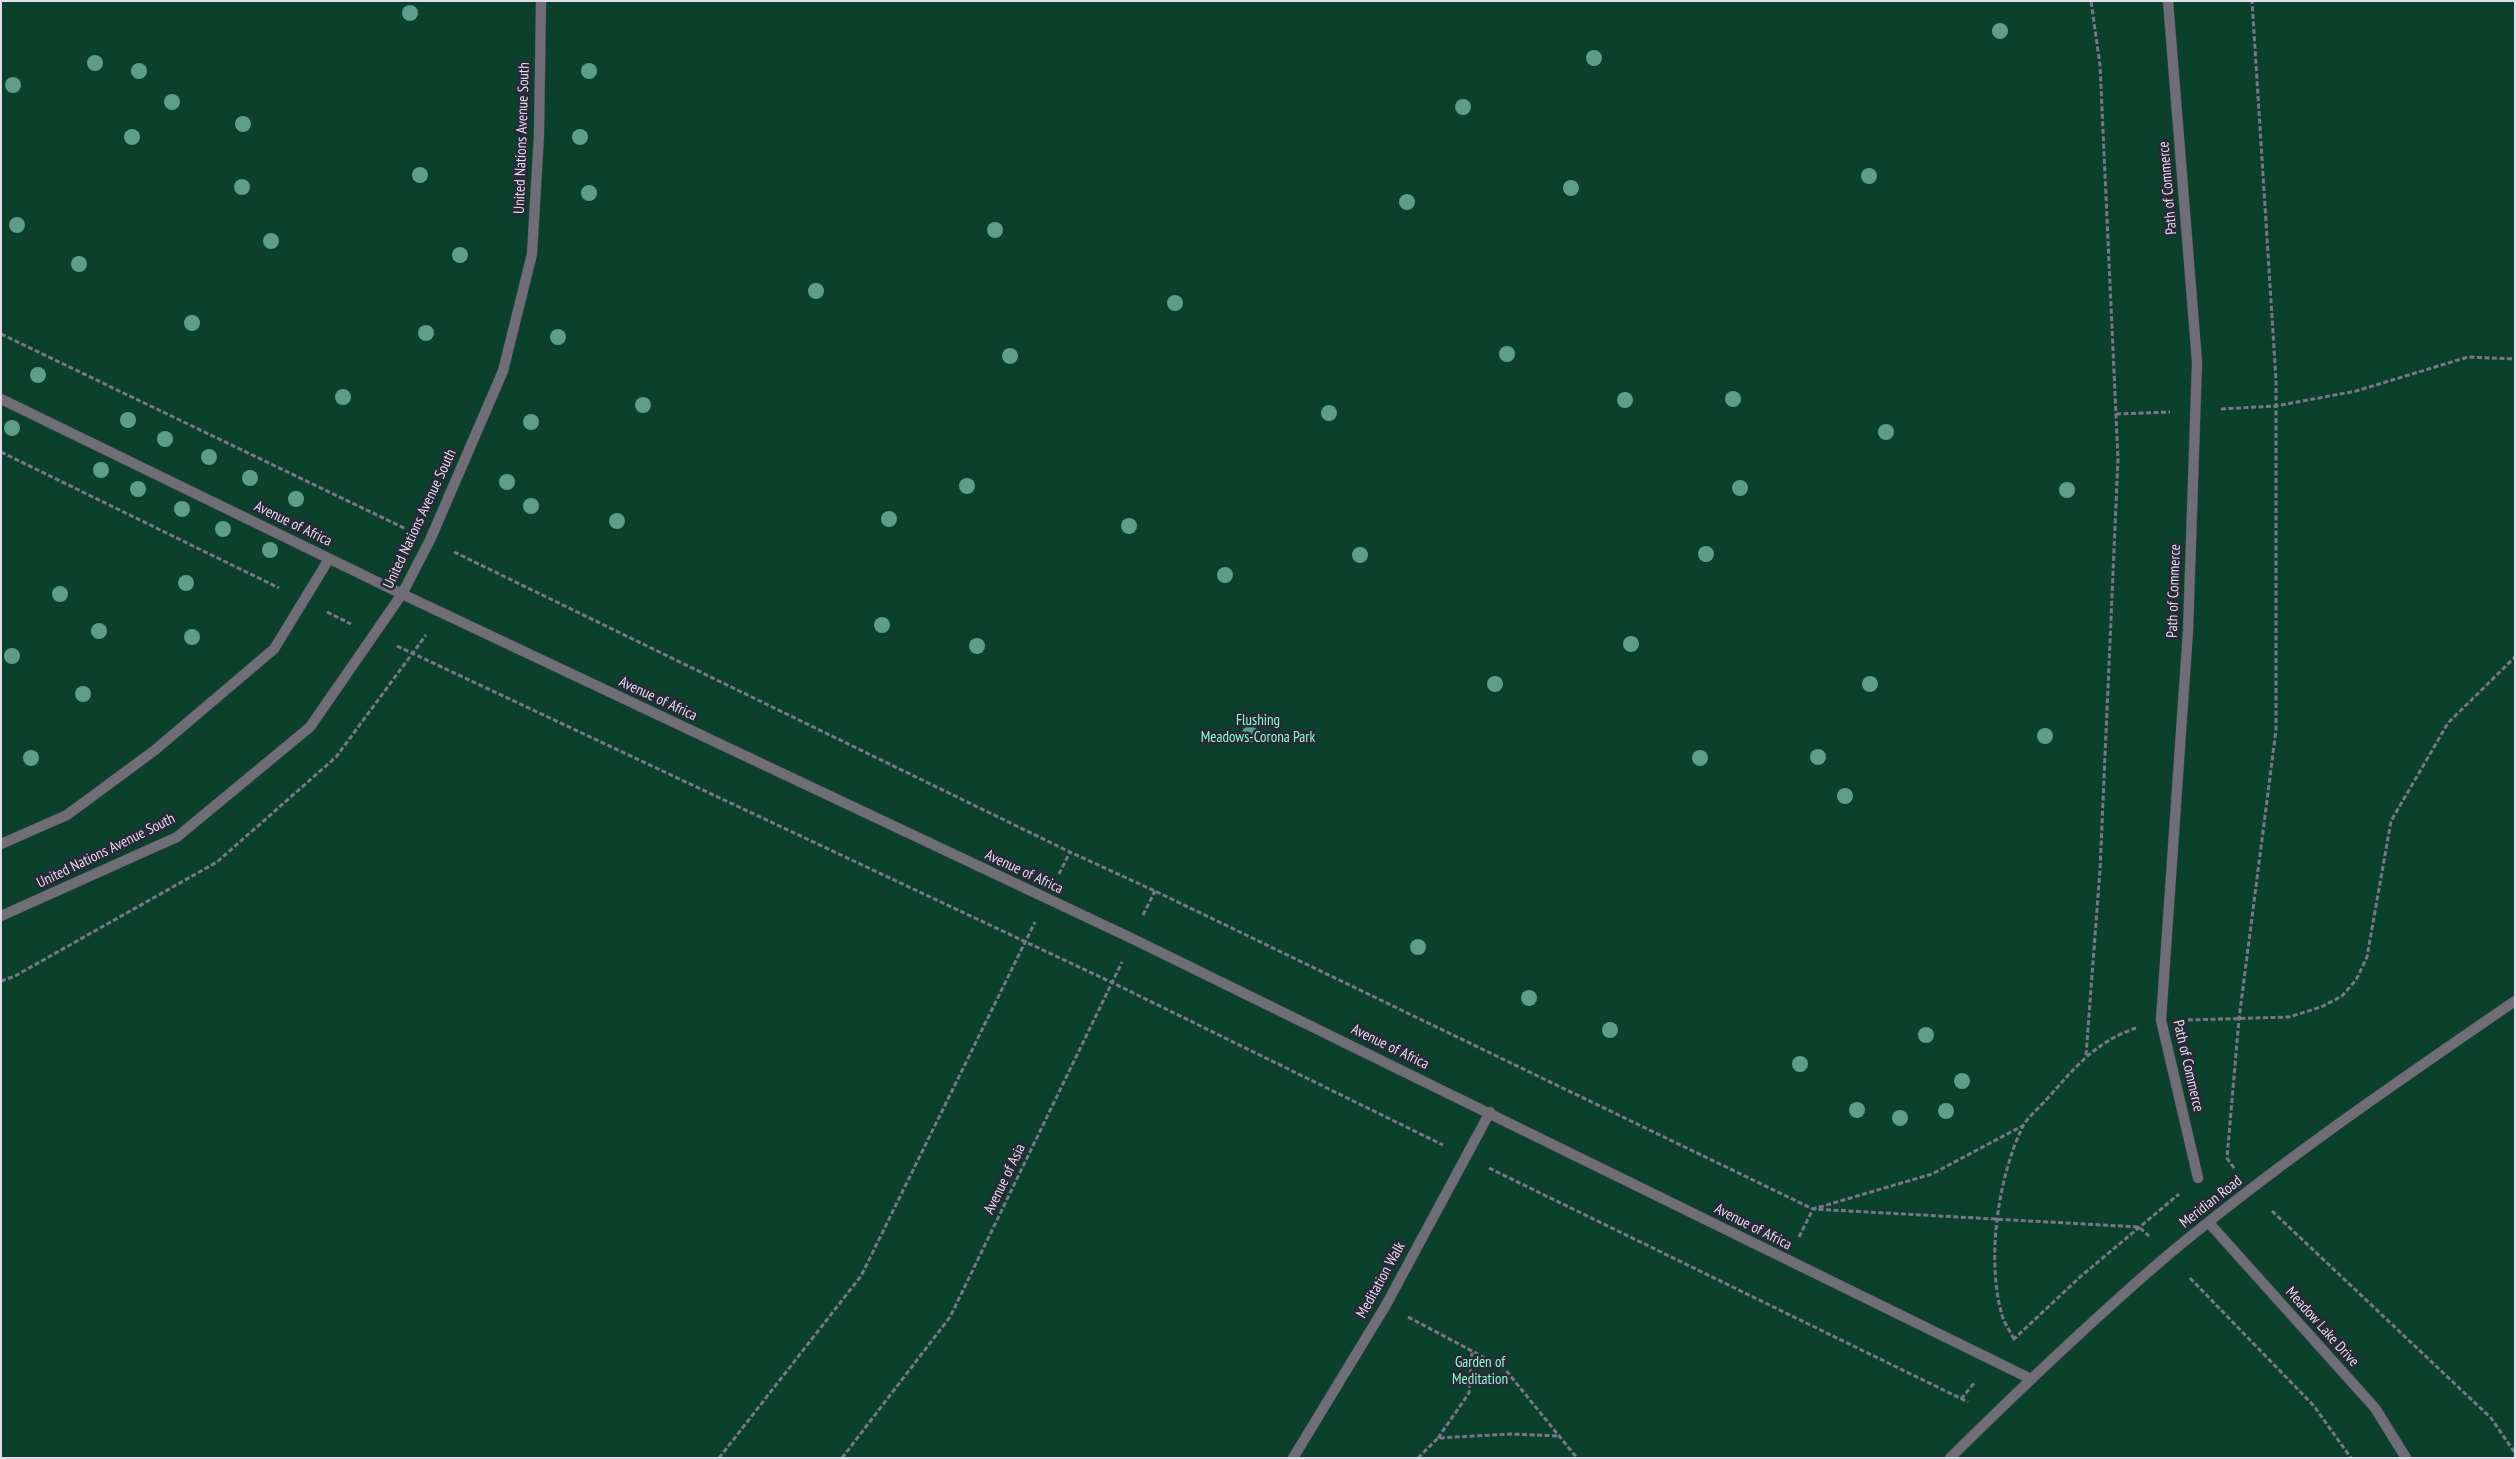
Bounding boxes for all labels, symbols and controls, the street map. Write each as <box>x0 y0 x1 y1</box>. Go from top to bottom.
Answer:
street label: United Nations Avenue South <box>510 62 534 214</box>
street label: Path of Commerce <box>2155 141 2181 235</box>
street label: United Nations Avenue South <box>380 447 460 591</box>
street label: Avenue of Africa <box>251 497 335 551</box>
street label: Path of Commerce <box>2163 544 2185 638</box>
street label: Avenue of Africa <box>616 673 700 725</box>
park label: Flushing Meadows-Corona Park <box>1201 712 1315 747</box>
street label: United Nations Avenue South <box>34 810 178 892</box>
street label: Avenue of Africa <box>982 846 1066 898</box>
street label: Path of Commerce <box>2169 1018 2207 1114</box>
street label: Avenue of Africa <box>1348 1020 1432 1074</box>
street label: Avenue of Asia <box>980 1141 1030 1217</box>
street label: Meridian Road <box>2176 1172 2246 1232</box>
street label: Avenue of Africa <box>1711 1200 1795 1254</box>
street label: Meditation Walk <box>1353 1239 1409 1321</box>
street label: Meadow Lake Drive <box>2282 1283 2362 1371</box>
park label: Garden of Meditation <box>1452 1354 1508 1389</box>

